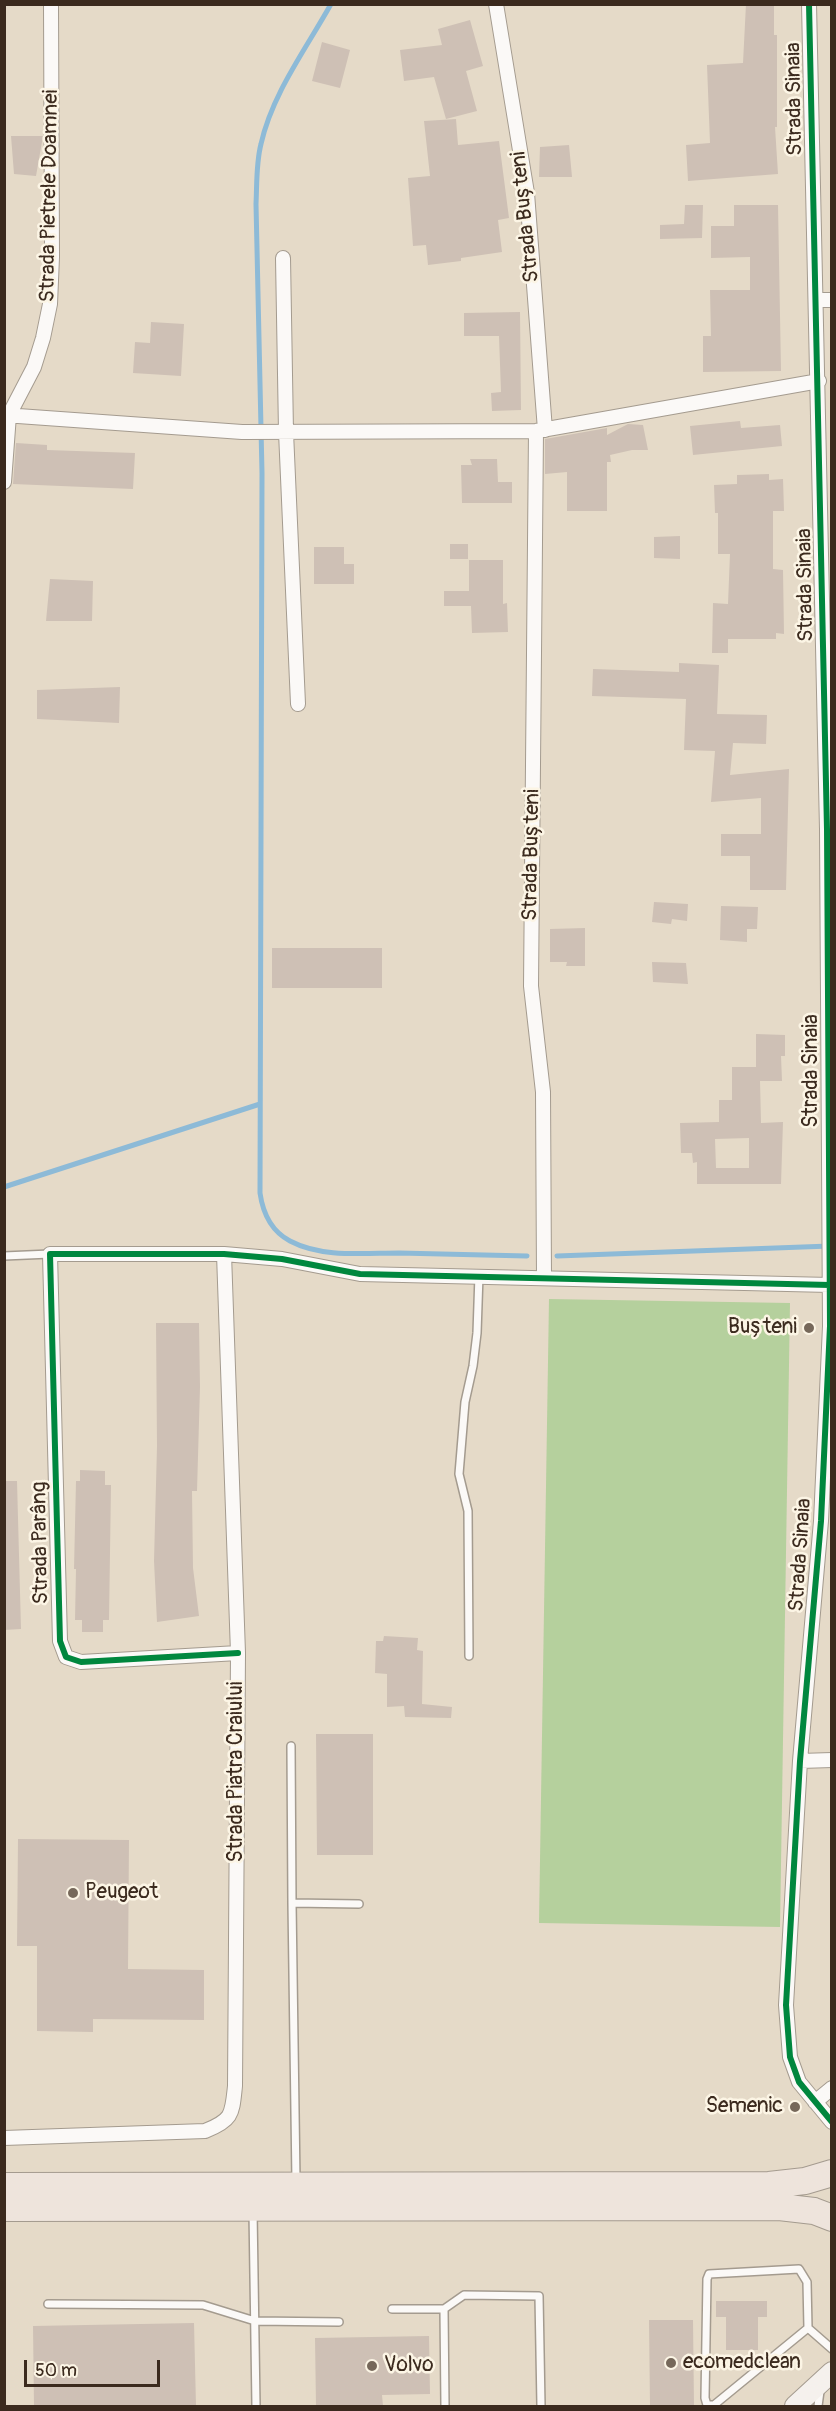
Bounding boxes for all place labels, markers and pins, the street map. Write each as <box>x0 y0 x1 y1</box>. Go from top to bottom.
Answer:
place label: Bușteni <box>728 1315 797 1341</box>
marker: Bușteni <box>802 1321 816 1335</box>
place label: Peugeot <box>85 1880 158 1906</box>
marker: Peugeot <box>66 1886 80 1900</box>
place label: Semenic <box>706 2094 783 2120</box>
marker: Semenic <box>788 2100 802 2114</box>
place label: ecomedclean <box>683 2350 801 2376</box>
place label: Volvo <box>384 2353 434 2379</box>
marker: ecomedclean <box>664 2356 678 2370</box>
marker: Volvo <box>365 2359 379 2373</box>

